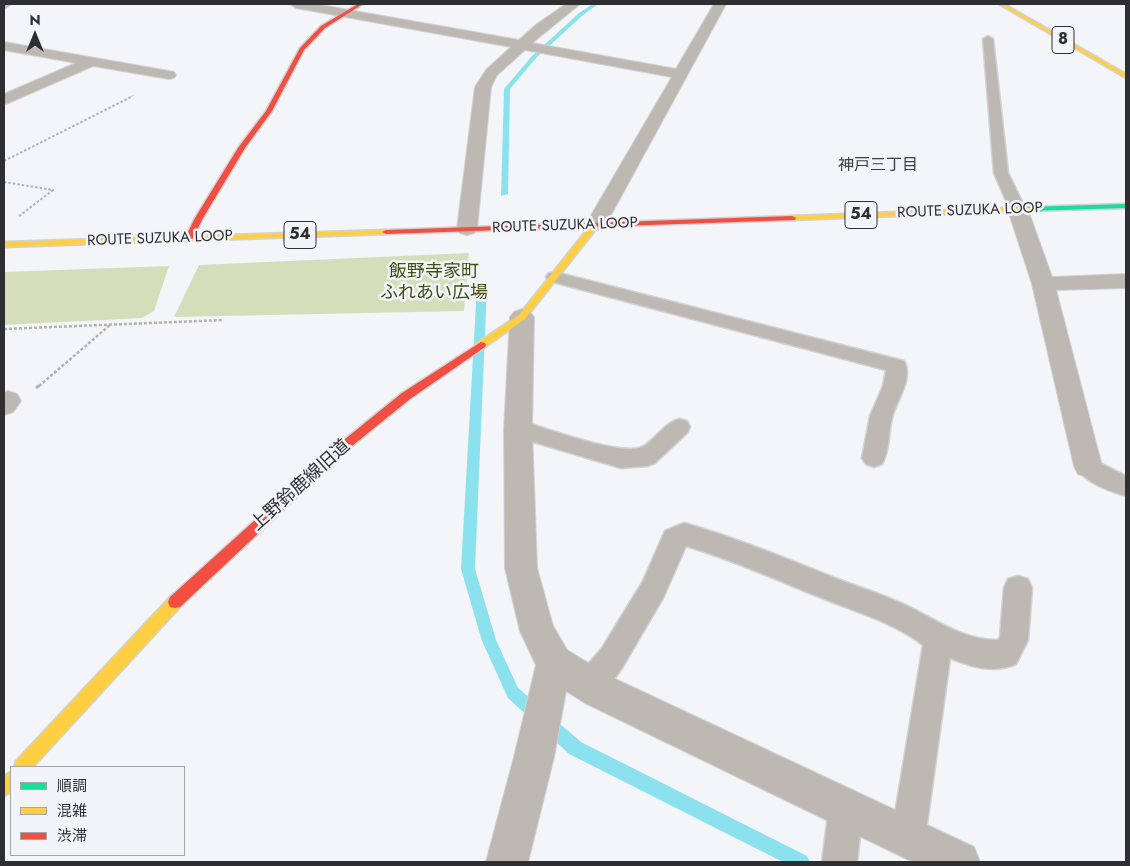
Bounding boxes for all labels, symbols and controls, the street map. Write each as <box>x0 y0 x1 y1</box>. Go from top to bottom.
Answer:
north arrow <box>10 10 60 60</box>
text: N <box>29 10 41 30</box>
road number: 8 <box>1052 26 1074 54</box>
district label: 神戸三丁目 <box>838 156 918 176</box>
street label: ROUTE SUZUKA LOOP <box>897 199 1043 223</box>
road number: 54 <box>845 202 877 228</box>
street label: ROUTE SUZUKA LOOP <box>492 214 638 238</box>
road number: 54 <box>284 222 316 248</box>
street label: ROUTE SUZUKA LOOP <box>87 227 233 251</box>
park label: 飯野寺家町 ふれあい広場 <box>380 262 488 304</box>
street label: 上野鈴鹿線旧道 <box>247 436 355 536</box>
legend <box>10 766 185 856</box>
text: 順調 <box>57 775 87 797</box>
text: 混雑 <box>57 800 87 822</box>
text: 渋滞 <box>57 825 87 847</box>

